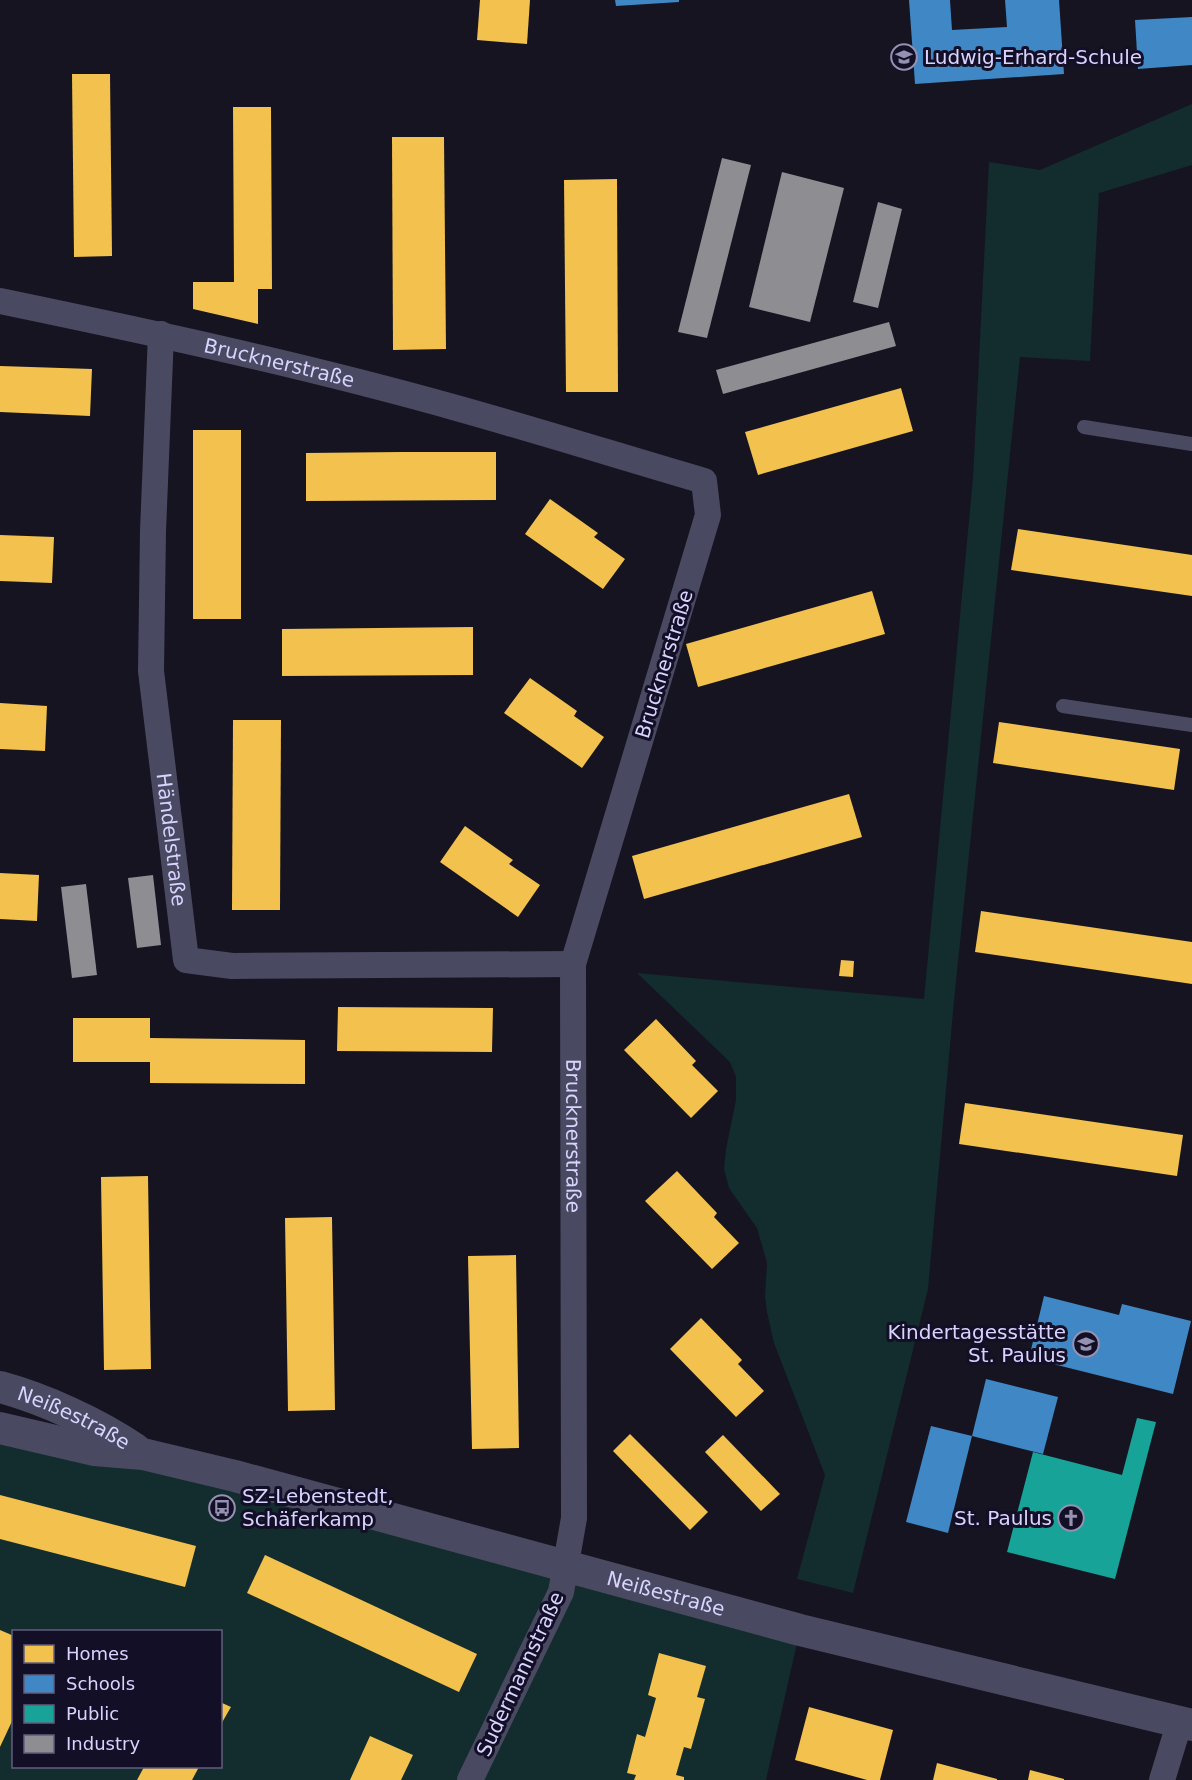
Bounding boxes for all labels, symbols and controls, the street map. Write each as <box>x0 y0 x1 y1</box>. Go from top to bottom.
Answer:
school or university icon: Ludwig-Erhard-Schule <box>889 42 919 72</box>
place label: Ludwig-Erhard-Schule <box>924 45 1142 69</box>
street label: Brucknerstraße <box>202 333 357 392</box>
street label: Brucknerstraße <box>630 587 698 741</box>
street label: Händelstraße <box>151 772 191 908</box>
street label: Brucknerstraße <box>561 1059 585 1213</box>
place label: Kindertagesstätte St. Paulus <box>887 1320 1066 1367</box>
school or university icon: Kindertagesstätte St. Paulus <box>1071 1329 1101 1359</box>
street label: Neißestraße <box>14 1381 134 1455</box>
place label: SZ-Lebenstedt, Schäferkamp <box>242 1484 394 1531</box>
bus stop icon: SZ-Lebenstedt, Schäferkamp <box>207 1493 237 1523</box>
church icon: St. Paulus <box>1056 1503 1086 1533</box>
place label: St. Paulus <box>954 1506 1052 1530</box>
street label: Neißestraße <box>604 1566 728 1621</box>
street label: Sudermannstraße <box>471 1588 569 1760</box>
legend <box>12 1630 222 1768</box>
text: Homes <box>66 1643 129 1664</box>
text: Schools <box>66 1673 135 1694</box>
text: Public <box>66 1703 119 1724</box>
text: Industry <box>66 1733 140 1754</box>

